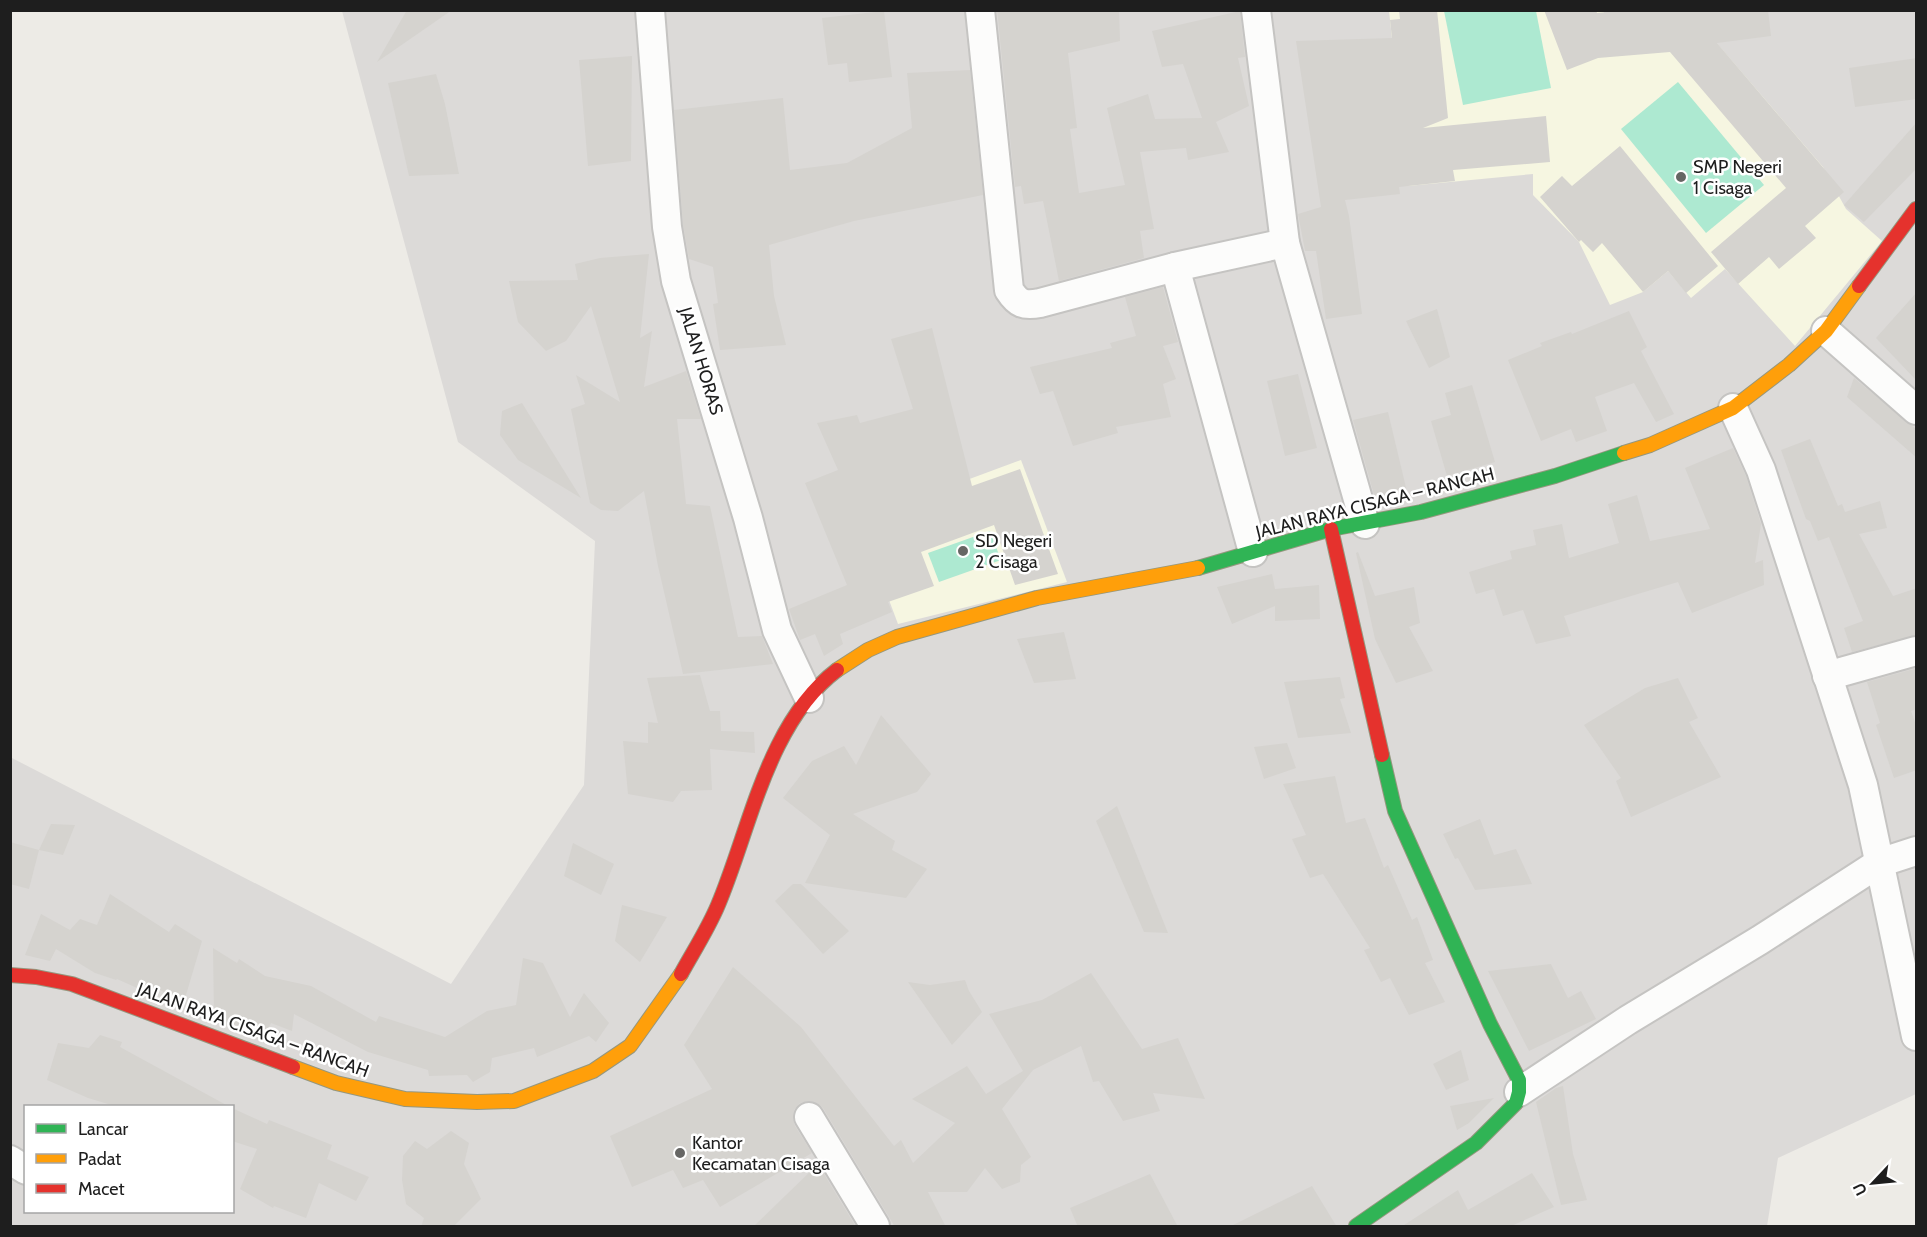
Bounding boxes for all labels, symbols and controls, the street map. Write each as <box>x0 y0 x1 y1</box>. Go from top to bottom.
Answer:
place label: SMP Negeri 1 Cisaga <box>1693 156 1782 199</box>
marker: SMP Negeri 1 Cisaga <box>1674 170 1688 184</box>
street label: JALAN HORAS <box>674 303 728 418</box>
street label: JALAN RAYA CISAGA – RANCAH <box>1252 463 1497 544</box>
place label: SD Negeri 2 Cisaga <box>975 530 1052 573</box>
marker: SD Negeri 2 Cisaga <box>956 544 970 558</box>
street label: JALAN RAYA CISAGA – RANCAH <box>133 977 372 1082</box>
legend <box>24 1105 234 1213</box>
text: Lancar <box>78 1118 129 1140</box>
place label: Kantor Kecamatan Cisaga <box>692 1132 830 1175</box>
marker: Kantor Kecamatan Cisaga <box>673 1146 687 1160</box>
text: Padat <box>78 1148 121 1170</box>
north arrow <box>1843 1153 1903 1213</box>
text: Macet <box>78 1178 124 1200</box>
text: U <box>1849 1180 1871 1199</box>

